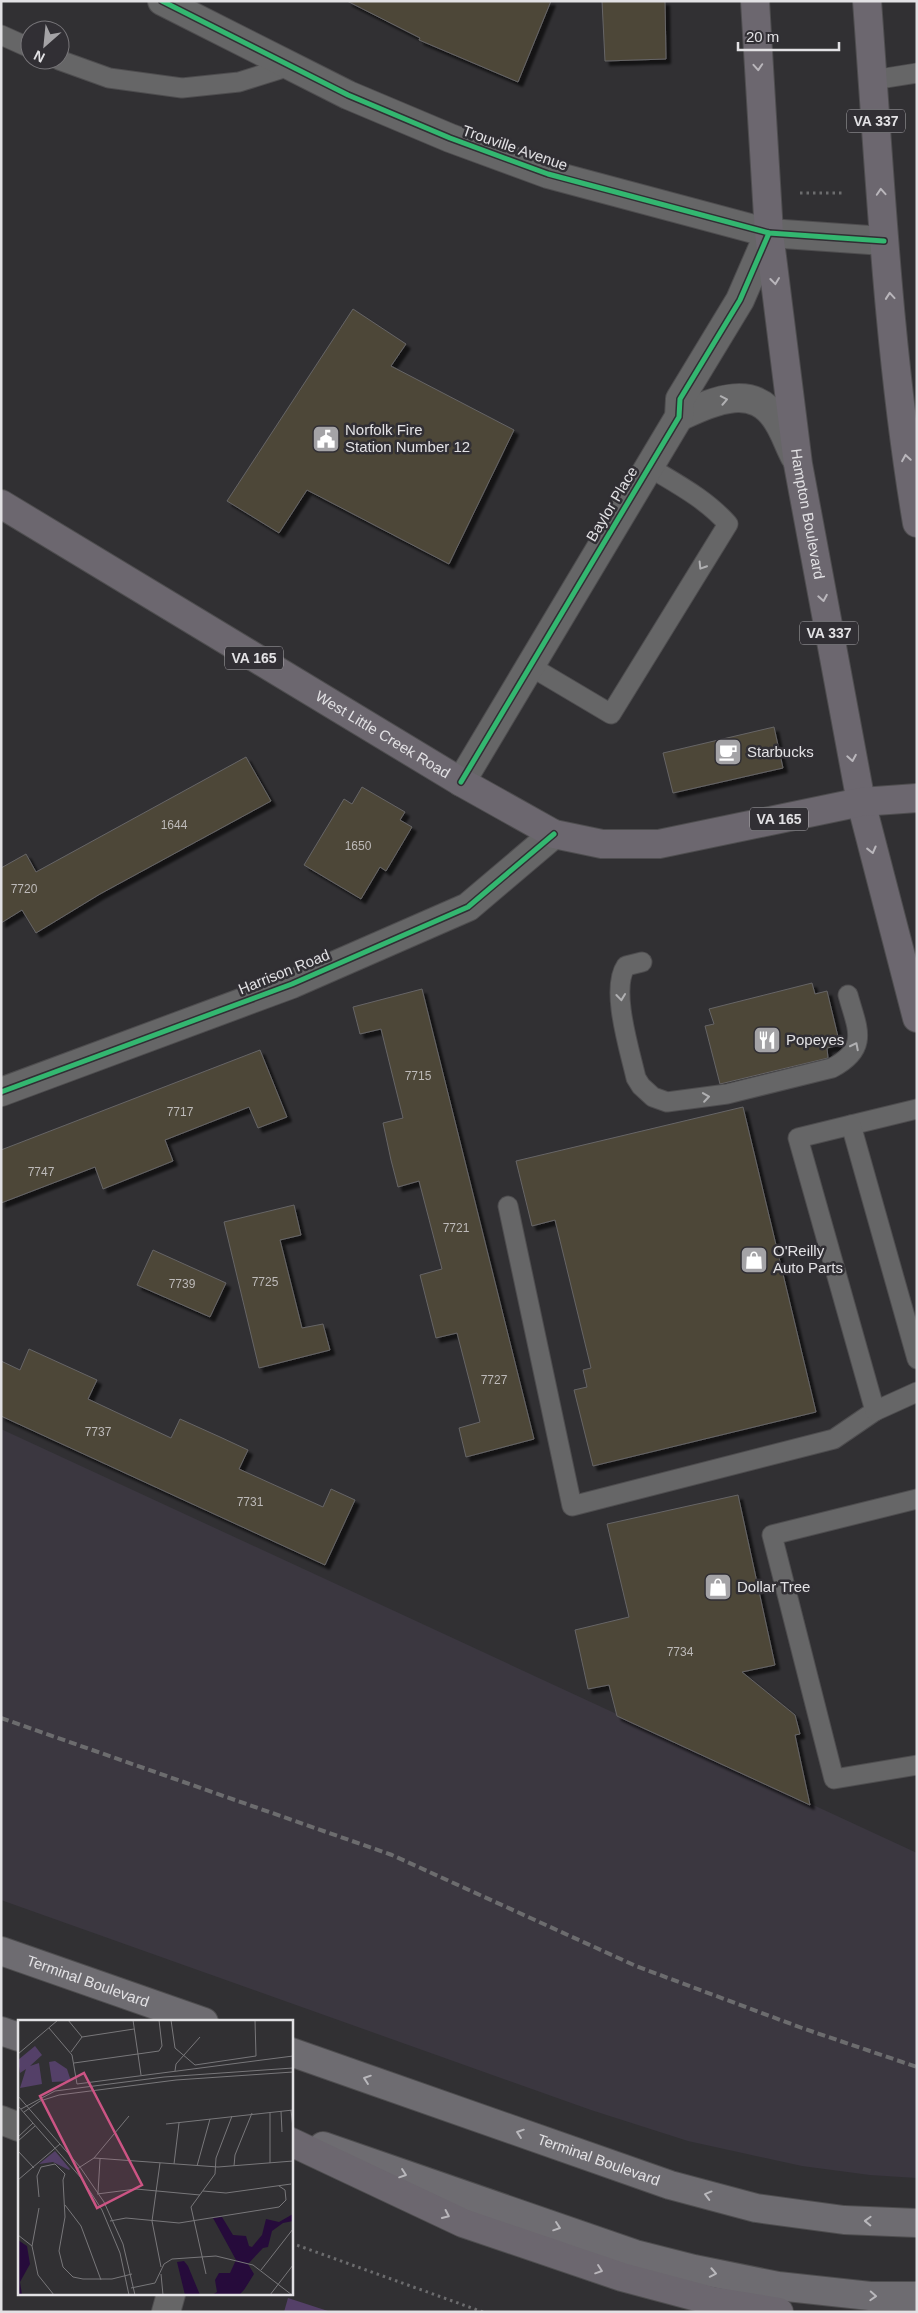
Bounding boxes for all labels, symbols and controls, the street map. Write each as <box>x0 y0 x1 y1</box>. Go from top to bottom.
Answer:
north arrow <box>20 20 70 70</box>
scale bar <box>738 20 839 52</box>
text: 20 m <box>746 28 779 45</box>
text: N <box>31 47 47 66</box>
one-way arrow <box>753 64 764 72</box>
road number: VA 337 <box>847 110 905 132</box>
street label: Trouville Avenue <box>460 122 570 173</box>
one-way arrow <box>876 188 887 196</box>
one-way arrow <box>769 278 780 286</box>
one-way arrow <box>884 292 895 300</box>
one-way arrow <box>720 395 728 405</box>
place label: Norfolk Fire Station Number 12 <box>345 421 470 455</box>
public building icon: Norfolk Fire Station Number 12 <box>311 424 341 454</box>
street label: Hampton Boulevard <box>788 447 828 581</box>
one-way arrow <box>901 454 911 462</box>
street label: Baylor Place <box>583 463 641 544</box>
one-way arrow <box>699 560 709 569</box>
one-way arrow <box>817 594 827 603</box>
road number: VA 337 <box>800 622 858 644</box>
road number: VA 165 <box>225 646 283 670</box>
street label: West Little Creek Road <box>313 687 453 781</box>
cafe icon: Starbucks <box>713 737 743 767</box>
place label: Starbucks <box>747 743 814 760</box>
one-way arrow <box>847 754 857 762</box>
road number: VA 165 <box>750 808 808 831</box>
house number: 1644 <box>161 818 188 832</box>
house number: 1650 <box>345 839 372 853</box>
one-way arrow <box>867 845 877 853</box>
house number: 7720 <box>11 882 38 896</box>
street label: Harrison Road <box>236 946 332 998</box>
one-way arrow <box>615 993 626 1001</box>
restaurant icon: Popeyes <box>752 1025 782 1055</box>
place label: Popeyes <box>786 1031 844 1048</box>
one-way arrow <box>849 1042 859 1051</box>
house number: 7715 <box>405 1069 432 1083</box>
one-way arrow <box>701 1092 710 1102</box>
house number: 7717 <box>167 1105 194 1119</box>
house number: 7747 <box>28 1165 55 1179</box>
house number: 7721 <box>443 1221 470 1235</box>
place label: O'Reilly Auto Parts <box>773 1242 843 1276</box>
shop icon: O'Reilly Auto Parts <box>739 1245 769 1275</box>
house number: 7725 <box>252 1275 279 1289</box>
house number: 7739 <box>169 1277 196 1291</box>
house number: 7727 <box>481 1373 508 1387</box>
house number: 7737 <box>85 1425 112 1439</box>
house number: 7731 <box>237 1495 264 1509</box>
shop icon: Dollar Tree <box>703 1572 733 1602</box>
place label: Dollar Tree <box>737 1578 810 1595</box>
house number: 7734 <box>667 1645 694 1659</box>
street label: Terminal Boulevard <box>25 1952 151 2010</box>
inset map <box>18 2020 292 2296</box>
one-way arrow <box>363 2075 372 2085</box>
one-way arrow <box>517 2129 525 2139</box>
street label: Terminal Boulevard <box>535 2130 662 2189</box>
one-way arrow <box>399 2168 407 2178</box>
one-way arrow <box>705 2190 713 2200</box>
one-way arrow <box>441 2209 450 2219</box>
one-way arrow <box>864 2215 872 2226</box>
one-way arrow <box>552 2221 561 2231</box>
one-way arrow <box>594 2264 603 2274</box>
one-way arrow <box>708 2267 717 2278</box>
one-way arrow <box>870 2290 878 2301</box>

